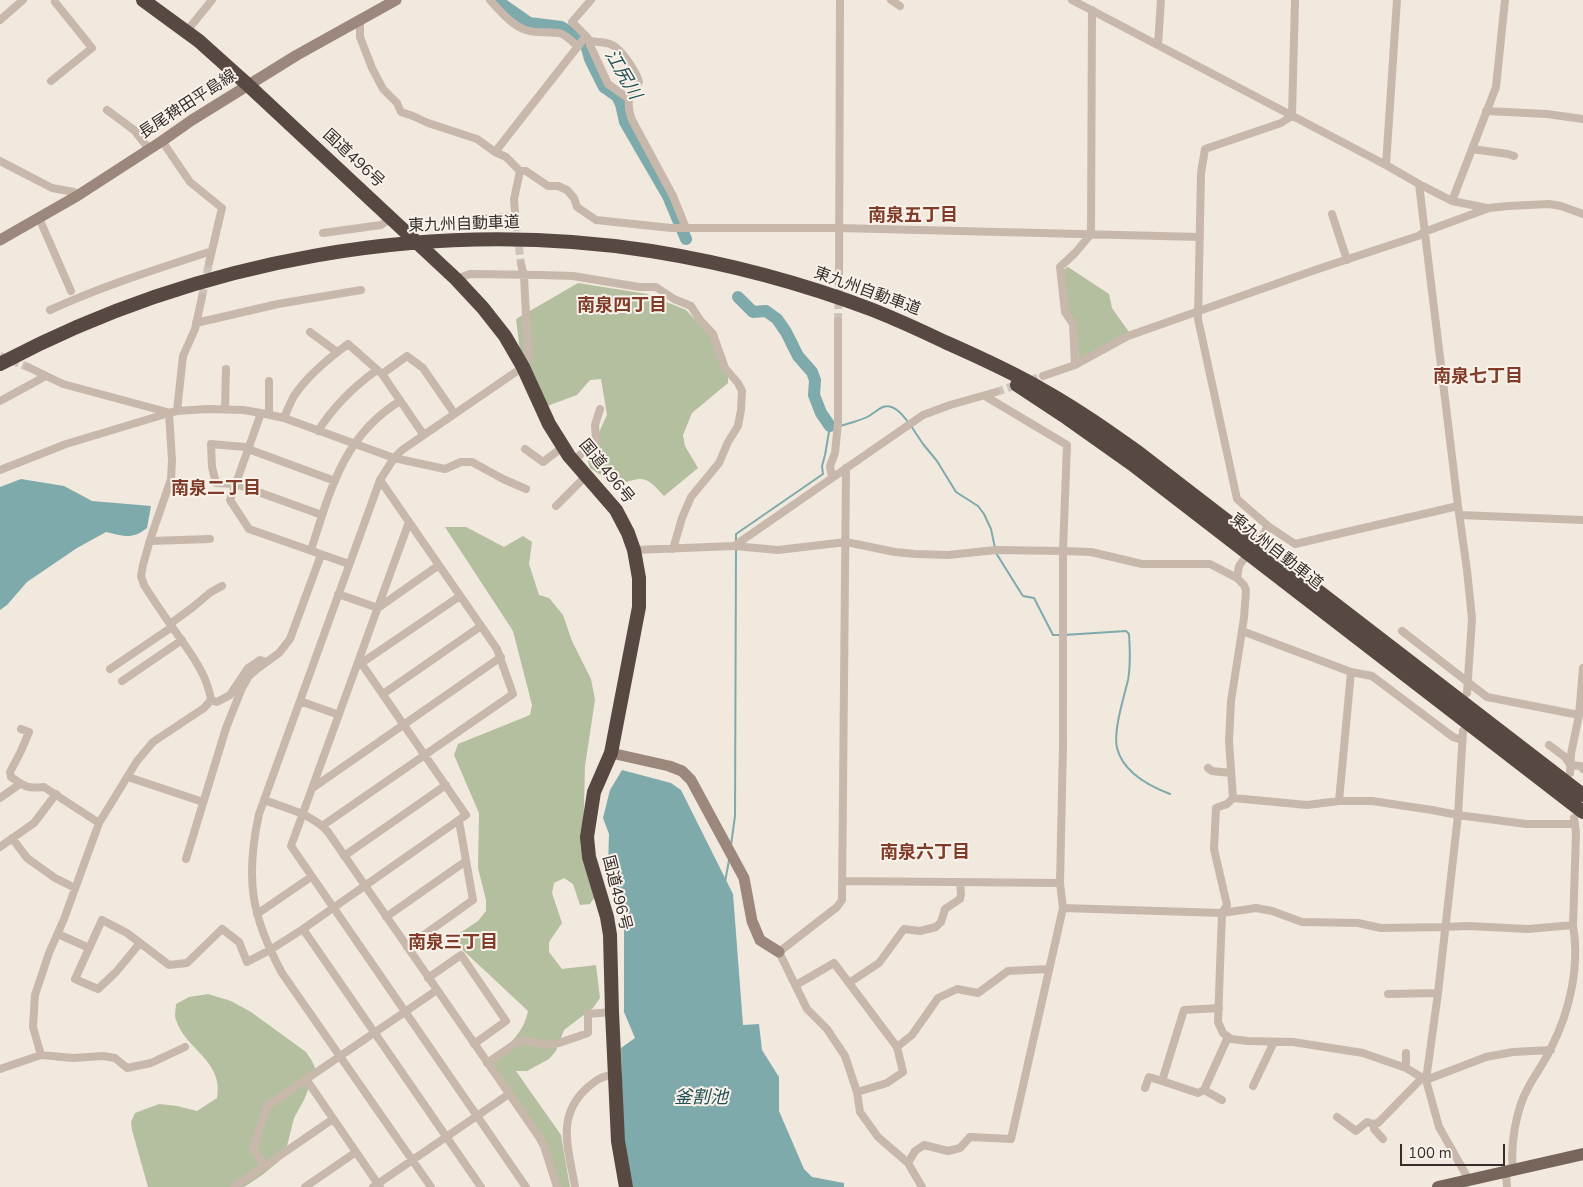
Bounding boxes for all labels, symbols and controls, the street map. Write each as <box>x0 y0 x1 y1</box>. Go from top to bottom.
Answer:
water label: 江尻川 <box>599 46 645 104</box>
street label: 長尾稗田平島線 <box>136 66 240 144</box>
street label: 国道496号 <box>318 126 388 192</box>
district label: 南泉五丁目 <box>868 206 958 228</box>
street label: 東九州自動車道 <box>408 213 520 237</box>
street label: 東九州自動車道 <box>811 264 923 320</box>
district label: 南泉四丁目 <box>577 296 667 318</box>
district label: 南泉七丁目 <box>1433 367 1523 389</box>
street label: 国道496号 <box>574 436 638 508</box>
district label: 南泉二丁目 <box>171 479 261 501</box>
street label: 東九州自動車道 <box>1226 510 1326 594</box>
district label: 南泉六丁目 <box>880 843 970 865</box>
street label: 国道496号 <box>597 853 635 933</box>
district label: 南泉三丁目 <box>408 933 498 955</box>
water label: 釜割池 <box>674 1088 728 1110</box>
scale bar <box>1403 1134 1508 1166</box>
text: 100 m <box>1408 1143 1452 1163</box>

